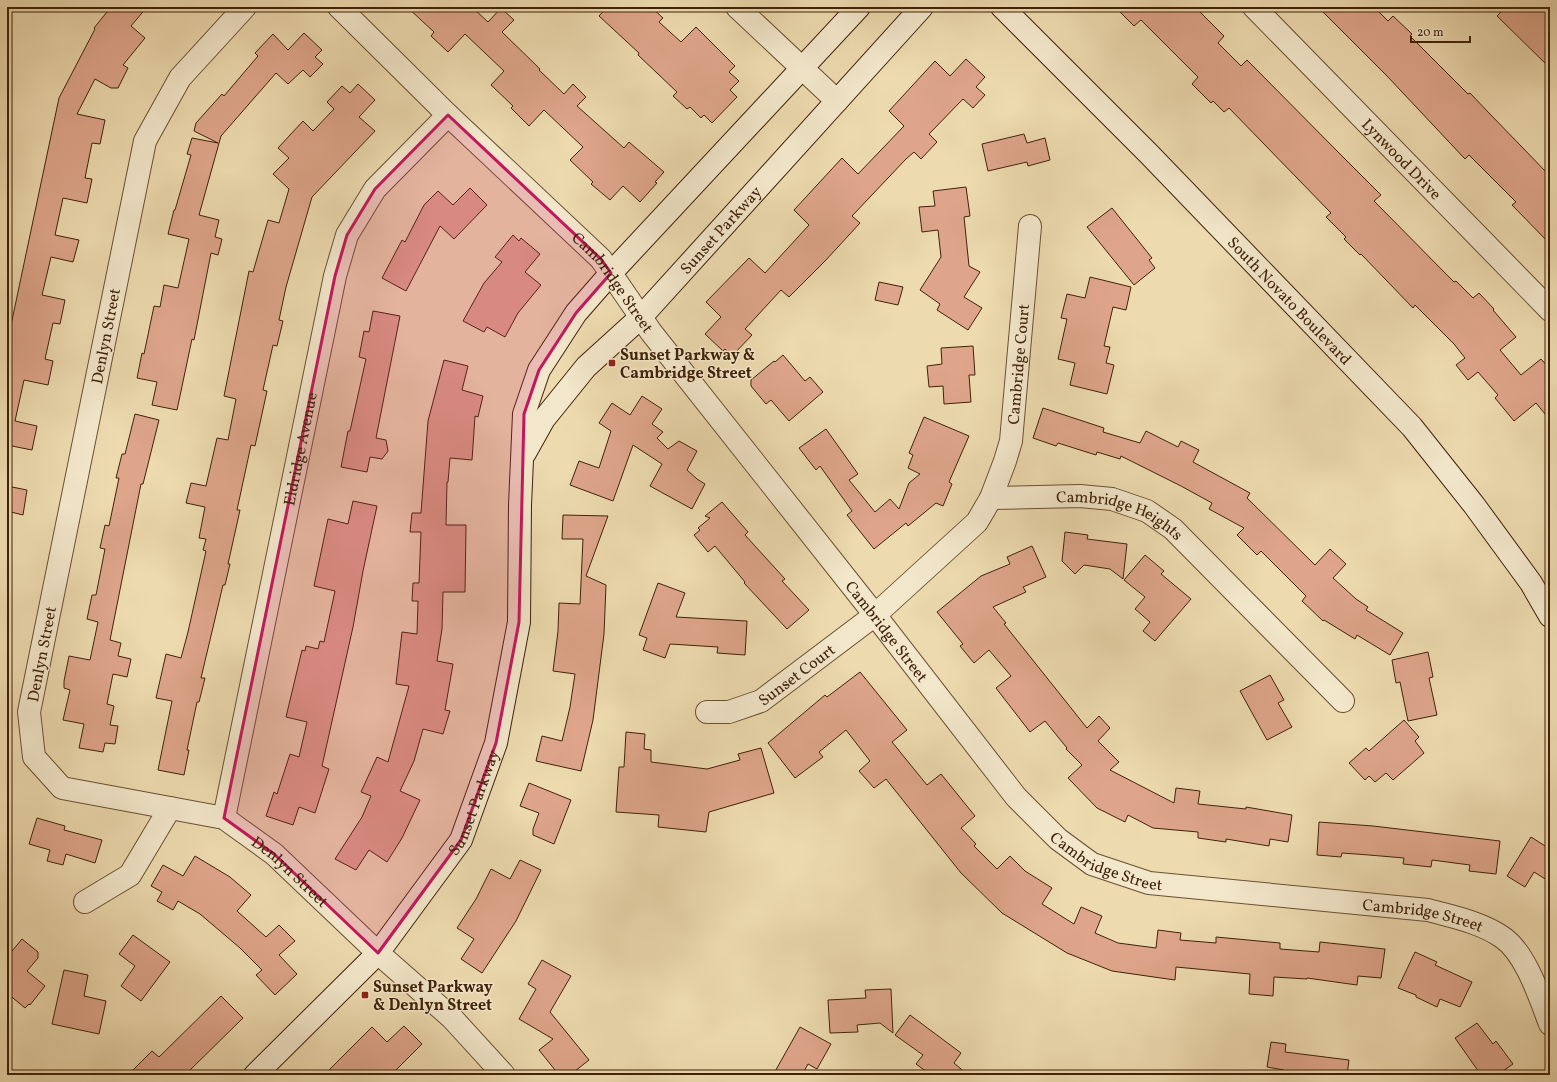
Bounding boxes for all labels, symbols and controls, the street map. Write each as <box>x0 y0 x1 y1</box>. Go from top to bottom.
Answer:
scale bar <box>1411 18 1470 44</box>
text: 20 m <box>1417 25 1444 41</box>
street label: Lynwood Drive <box>1356 114 1446 206</box>
street label: Sunset Parkway <box>676 182 768 280</box>
street label: Cambridge Street <box>566 228 658 338</box>
street label: South Novato Boulevard <box>1221 233 1355 371</box>
street label: Denlyn Street <box>87 286 127 386</box>
street label: Cambridge Court <box>1003 303 1036 426</box>
place label: Sunset Parkway & Cambridge Street <box>620 345 755 385</box>
marker: Sunset Parkway & Cambridge Street <box>607 358 617 368</box>
street label: Eldridge Avenue <box>279 390 324 508</box>
street label: Cambridge Heights <box>1056 487 1187 546</box>
street label: Cambridge Street <box>839 577 932 688</box>
street label: Denlyn Street <box>23 604 63 704</box>
street label: Sunset Court <box>754 640 841 712</box>
street label: Sunset Parkway <box>444 747 506 861</box>
street label: Cambridge Street <box>1044 828 1164 897</box>
street label: Denlyn Street <box>246 832 333 913</box>
street label: Cambridge Street <box>1361 895 1487 939</box>
place label: Sunset Parkway & Denlyn Street <box>373 977 493 1017</box>
marker: Sunset Parkway & Denlyn Street <box>360 990 370 1000</box>

